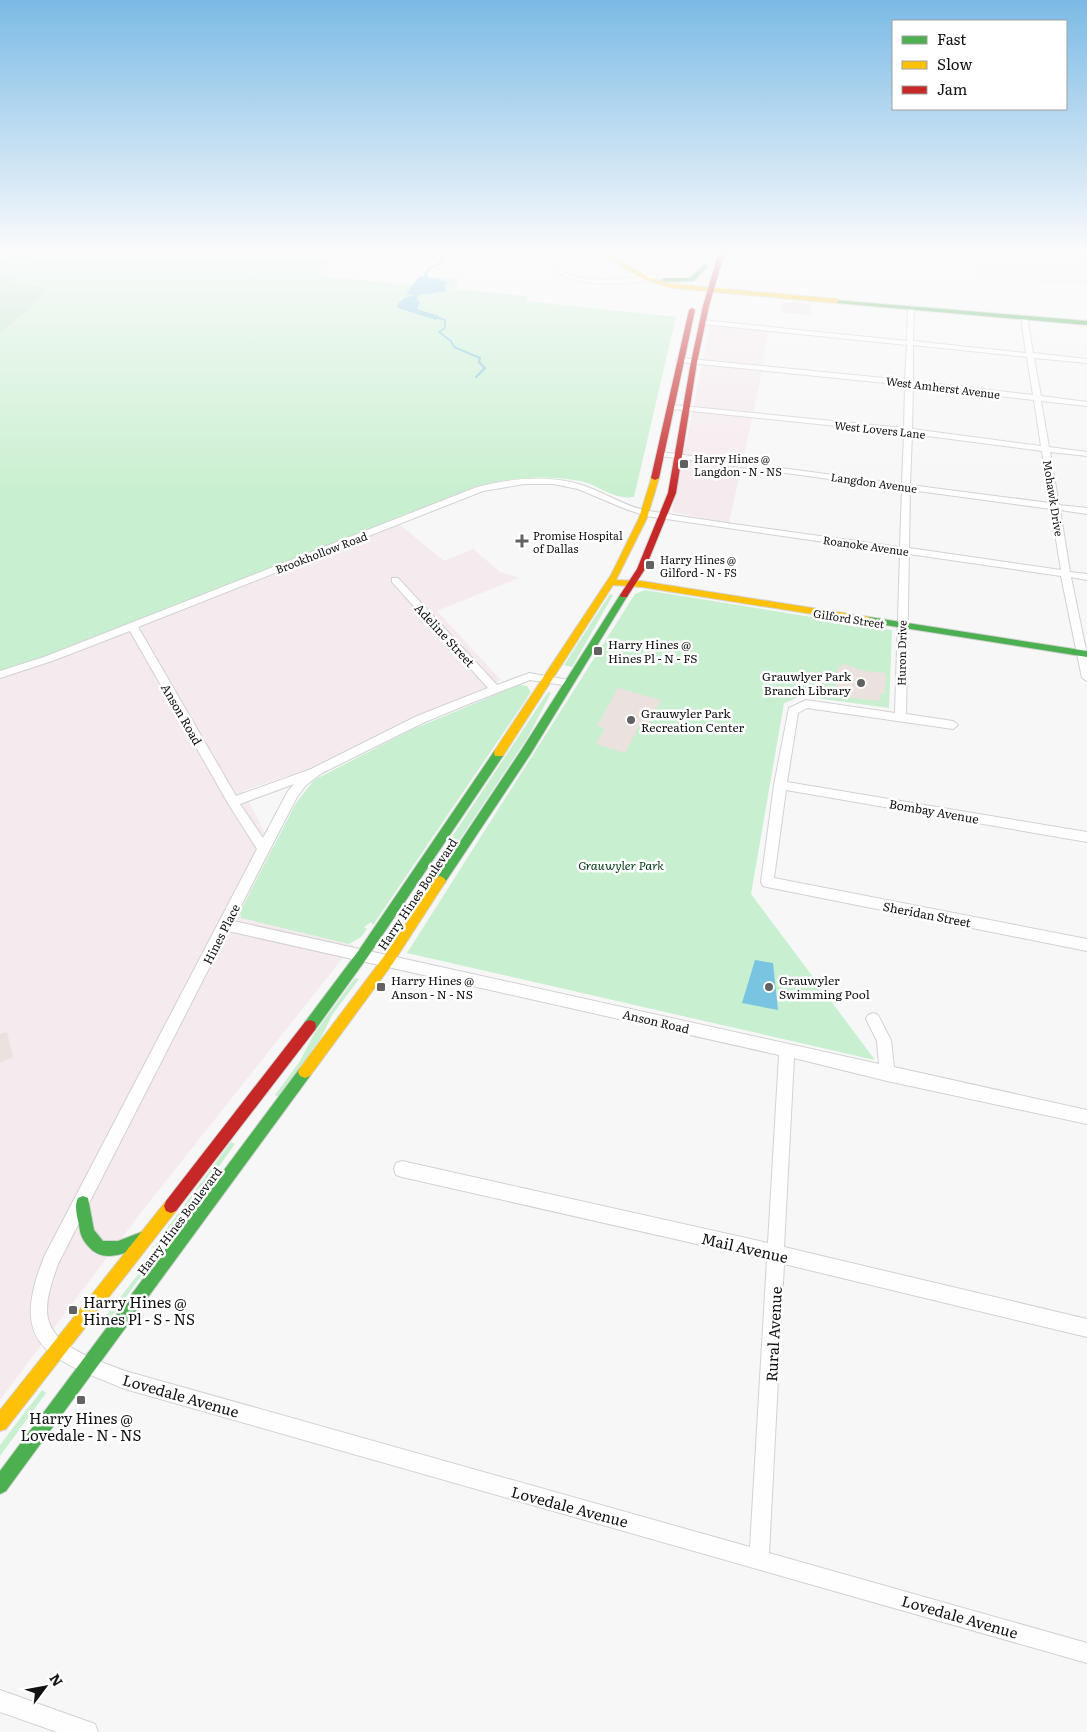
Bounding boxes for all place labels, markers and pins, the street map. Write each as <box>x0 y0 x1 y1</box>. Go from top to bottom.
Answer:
place label: Harry Hines @ Langdon - N - NS <box>694 450 782 479</box>
marker: Harry Hines @ Langdon - N - NS <box>678 458 690 470</box>
place label: Promise Hospital of Dallas <box>533 527 623 556</box>
marker: Promise Hospital of Dallas <box>515 534 529 548</box>
place label: Harry Hines @ Gilford - N - FS <box>660 551 737 580</box>
marker: Harry Hines @ Gilford - N - FS <box>644 559 656 571</box>
place label: Harry Hines @ Hines Pl - N - FS <box>608 635 698 667</box>
marker: Harry Hines @ Hines Pl - N - FS <box>592 645 604 657</box>
place label: Grauwlyer Park Branch Library <box>762 667 852 699</box>
marker: Grauwlyer Park Branch Library <box>855 677 867 689</box>
place label: Grauwyler Park Recreation Center <box>641 704 745 736</box>
marker: Grauwyler Park Recreation Center <box>625 714 637 726</box>
place label: Harry Hines @ Anson - N - NS <box>391 971 474 1003</box>
place label: Grauwyler Swimming Pool <box>779 971 870 1003</box>
marker: Harry Hines @ Anson - N - NS <box>375 981 387 993</box>
marker: Grauwyler Swimming Pool <box>763 981 775 993</box>
place label: Harry Hines @ Hines Pl - S - NS <box>83 1290 195 1330</box>
marker: Harry Hines @ Hines Pl - S - NS <box>67 1304 79 1316</box>
marker: Harry Hines @ Lovedale - N - NS <box>75 1394 87 1406</box>
place label: Harry Hines @ Lovedale - N - NS <box>21 1406 142 1446</box>

